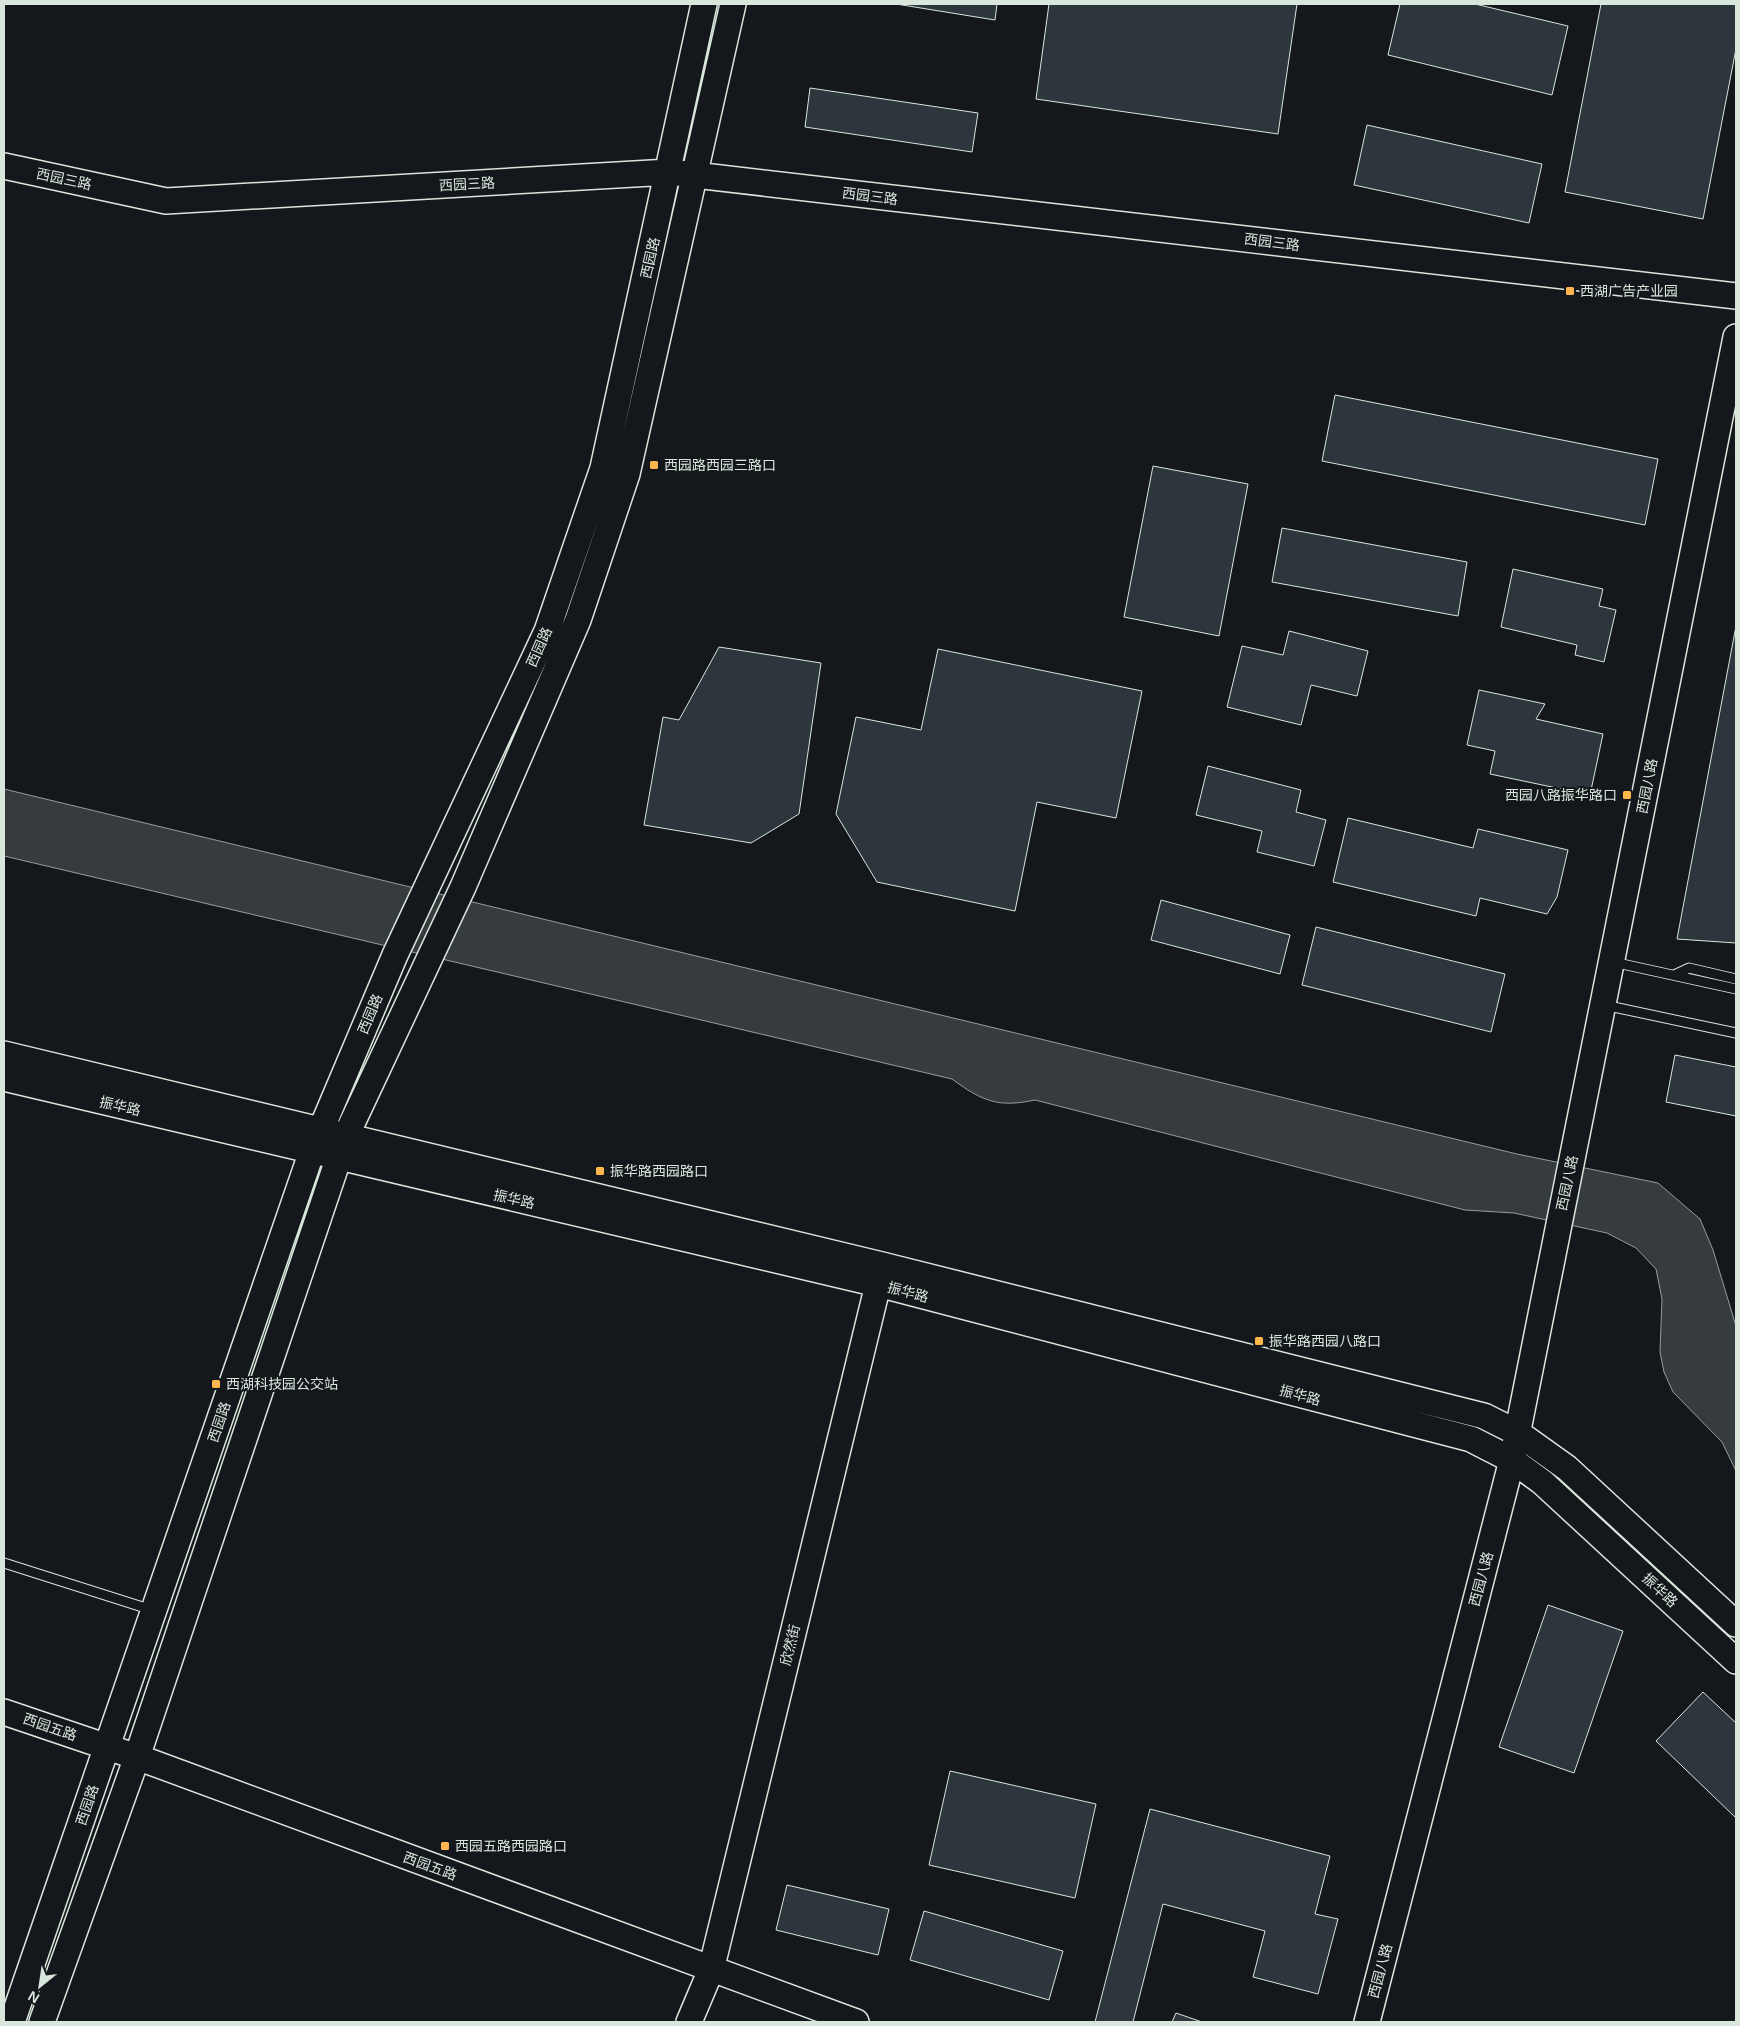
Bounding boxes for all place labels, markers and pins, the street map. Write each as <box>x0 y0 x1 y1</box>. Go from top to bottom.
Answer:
place label: 西湖广告产业园 <box>1580 283 1678 299</box>
marker: 西湖广告产业园 <box>1564 285 1576 297</box>
place label: 西园路西园三路口 <box>664 457 776 473</box>
marker: 西园路西园三路口 <box>648 459 660 471</box>
place label: 西园八路振华路口 <box>1505 787 1617 803</box>
marker: 西园八路振华路口 <box>1621 789 1633 801</box>
place label: 振华路西园路口 <box>610 1163 708 1179</box>
marker: 振华路西园路口 <box>594 1165 606 1177</box>
place label: 振华路西园八路口 <box>1269 1333 1381 1349</box>
marker: 振华路西园八路口 <box>1253 1335 1265 1347</box>
place label: 西湖科技园公交站 <box>226 1376 338 1392</box>
marker: 西湖科技园公交站 <box>210 1378 222 1390</box>
place label: 西园五路西园路口 <box>455 1838 567 1854</box>
marker: 西园五路西园路口 <box>439 1840 451 1852</box>

